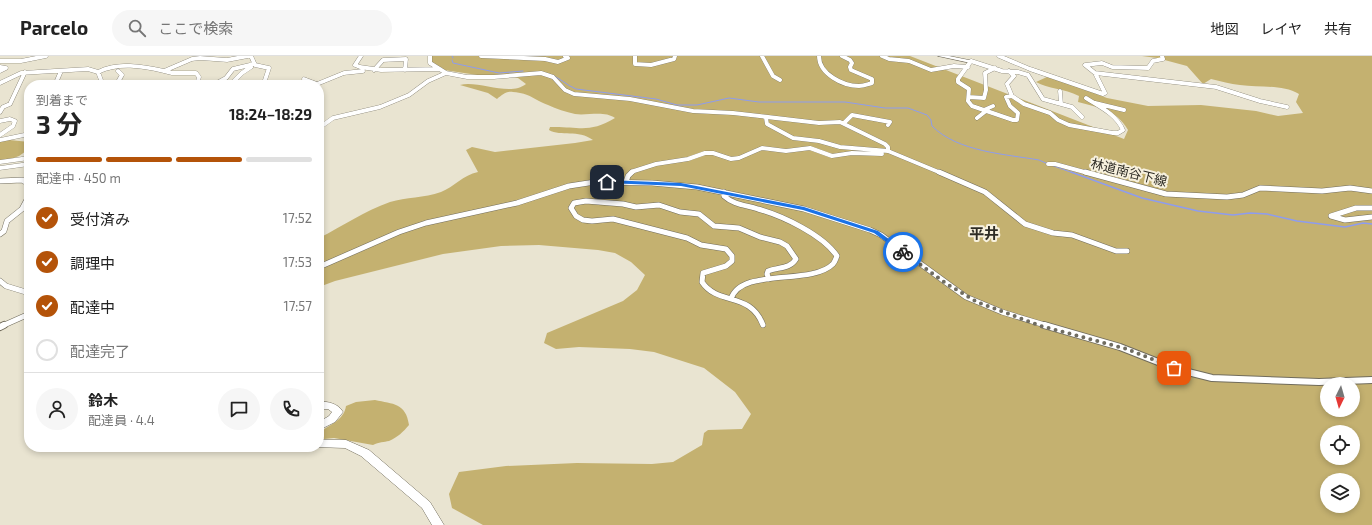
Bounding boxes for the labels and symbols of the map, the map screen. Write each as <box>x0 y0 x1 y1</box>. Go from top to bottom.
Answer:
street label: 林道南谷下線 <box>1089 155 1169 189</box>
pin <box>590 165 624 199</box>
district label: 平井 <box>969 224 999 242</box>
courier <box>883 232 923 272</box>
pin <box>1157 351 1191 385</box>
north arrow <box>1320 377 1360 417</box>

